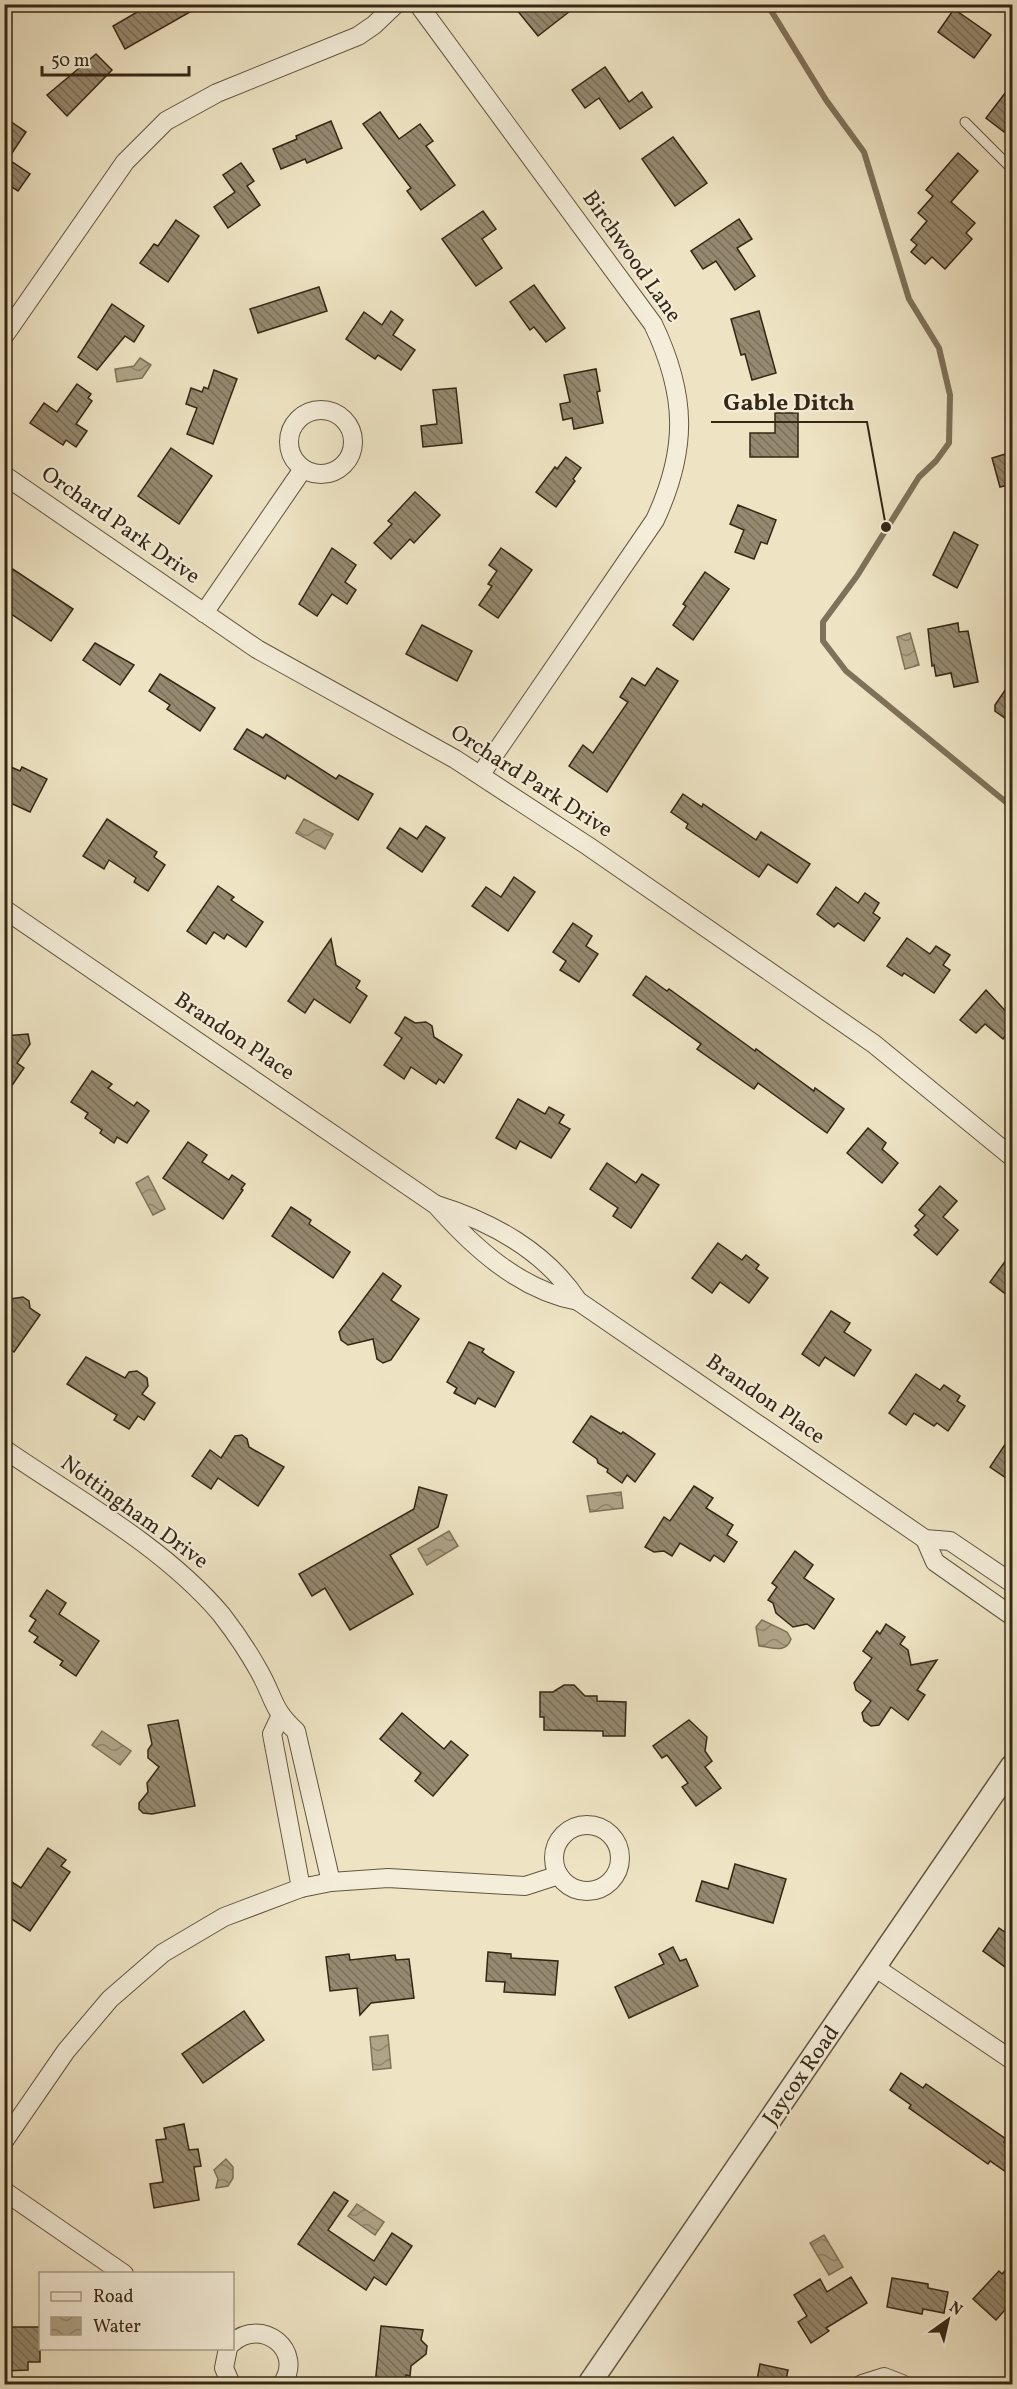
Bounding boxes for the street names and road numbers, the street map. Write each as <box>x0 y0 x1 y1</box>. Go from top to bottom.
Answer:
street label: Birchwood Lane <box>574 185 688 329</box>
street label: Orchard Park Drive <box>34 459 206 593</box>
street label: Orchard Park Drive <box>444 718 618 846</box>
street label: Brandon Place <box>168 985 300 1089</box>
street label: Brandon Place <box>699 1347 831 1453</box>
street label: Nottingham Drive <box>54 1449 214 1577</box>
street label: Jaycox Road <box>756 2020 848 2132</box>

